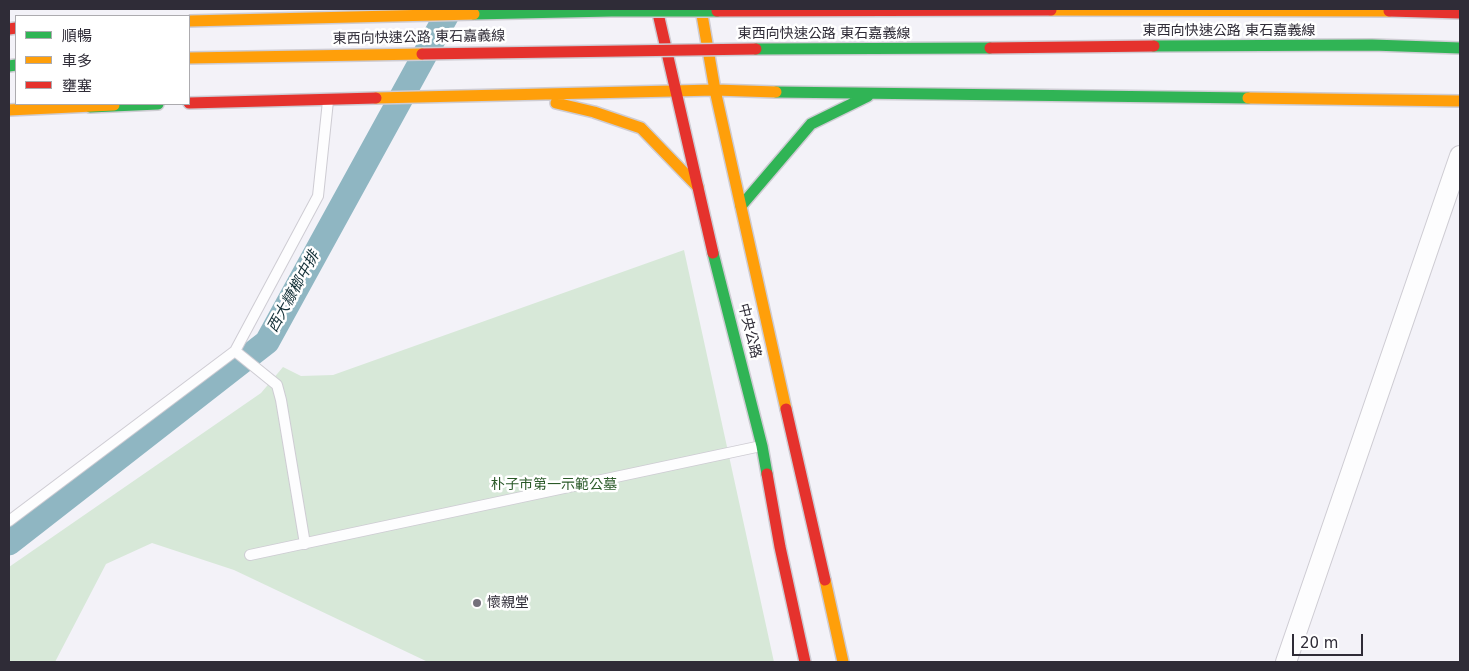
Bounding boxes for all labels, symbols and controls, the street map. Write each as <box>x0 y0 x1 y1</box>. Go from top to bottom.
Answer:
legend <box>15 15 190 105</box>
street label: 東西向快速公路 東石嘉義線 <box>1143 23 1315 39</box>
street label: 東西向快速公路 東石嘉義線 <box>738 26 910 42</box>
text: 順暢 <box>62 27 92 45</box>
street label: 東西向快速公路 東石嘉義線 <box>333 28 505 48</box>
text: 車多 <box>62 52 92 70</box>
text: 壅塞 <box>62 77 92 95</box>
water label: 西大糠榔中排 <box>264 248 324 336</box>
street label: 中央公路 <box>734 302 764 360</box>
park label: 朴子市第一示範公墓 <box>491 477 617 493</box>
place label: 懷親堂 <box>487 595 529 611</box>
marker: 懷親堂 <box>471 597 483 609</box>
scale bar <box>1294 624 1365 656</box>
text: 20 m <box>1300 634 1338 652</box>

